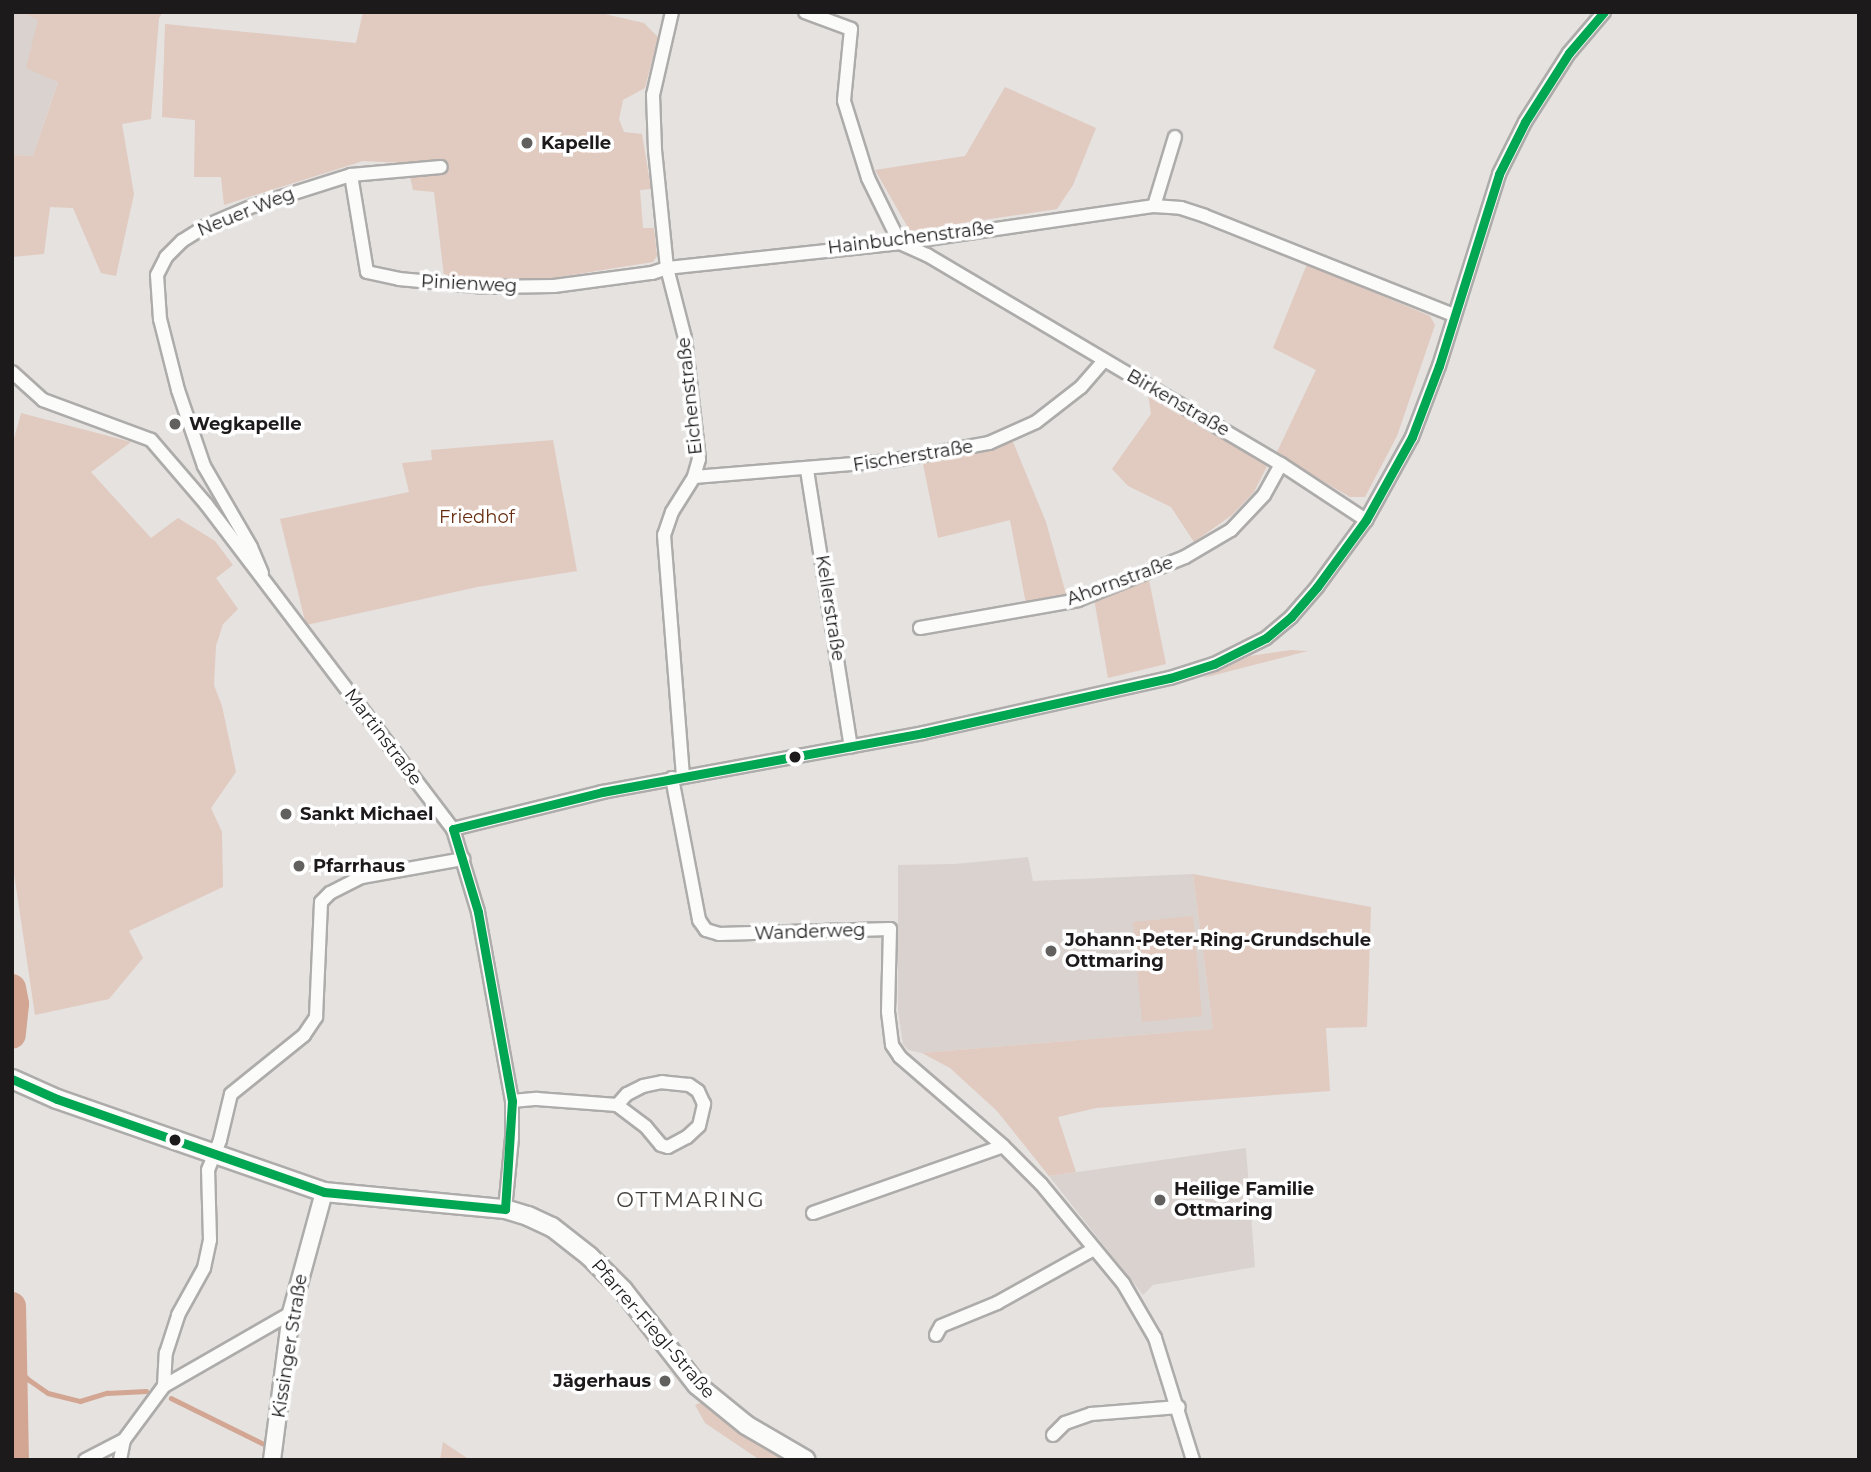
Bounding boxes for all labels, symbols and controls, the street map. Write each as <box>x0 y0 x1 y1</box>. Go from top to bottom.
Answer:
place label: Kapelle <box>541 132 611 154</box>
marker: Kapelle <box>519 135 535 151</box>
street label: Neuer Weg <box>194 183 298 241</box>
street label: Hainbuchenstraße <box>826 217 996 259</box>
street label: Pinienweg <box>420 271 518 297</box>
street label: Eichenstraße <box>673 336 707 456</box>
street label: Birkenstraße <box>1123 365 1233 441</box>
place label: Wegkapelle <box>189 413 302 435</box>
marker: Wegkapelle <box>167 416 183 432</box>
street label: Fischerstraße <box>851 436 975 476</box>
park label: Friedhof <box>439 506 515 528</box>
street label: Ahornstraße <box>1064 552 1176 610</box>
street label: Kellerstraße <box>811 553 849 663</box>
street label: Martinstraße <box>340 684 426 790</box>
unlabelled marker <box>788 750 802 764</box>
place label: Sankt Michael <box>300 803 433 825</box>
marker: Sankt Michael <box>278 806 294 822</box>
place label: Pfarrhaus <box>313 855 405 877</box>
marker: Pfarrhaus <box>291 858 307 874</box>
street label: Wanderweg <box>754 919 866 945</box>
place label: Johann-Peter-Ring-Grundschule Ottmaring <box>1065 930 1371 972</box>
marker: Johann-Peter-Ring-Grundschule Ottmaring <box>1043 943 1059 959</box>
unlabelled marker <box>168 1133 182 1147</box>
place label: Heilige Familie Ottmaring <box>1174 1179 1314 1222</box>
district label: OTTMARING <box>617 1187 765 1213</box>
marker: Heilige Familie Ottmaring <box>1152 1192 1168 1208</box>
street label: Pfarrer-Fiegl-Straße <box>587 1255 719 1403</box>
street label: Kissinger Straße <box>268 1272 312 1420</box>
place label: Jägerhaus <box>553 1370 651 1392</box>
marker: Jägerhaus <box>657 1373 673 1389</box>

